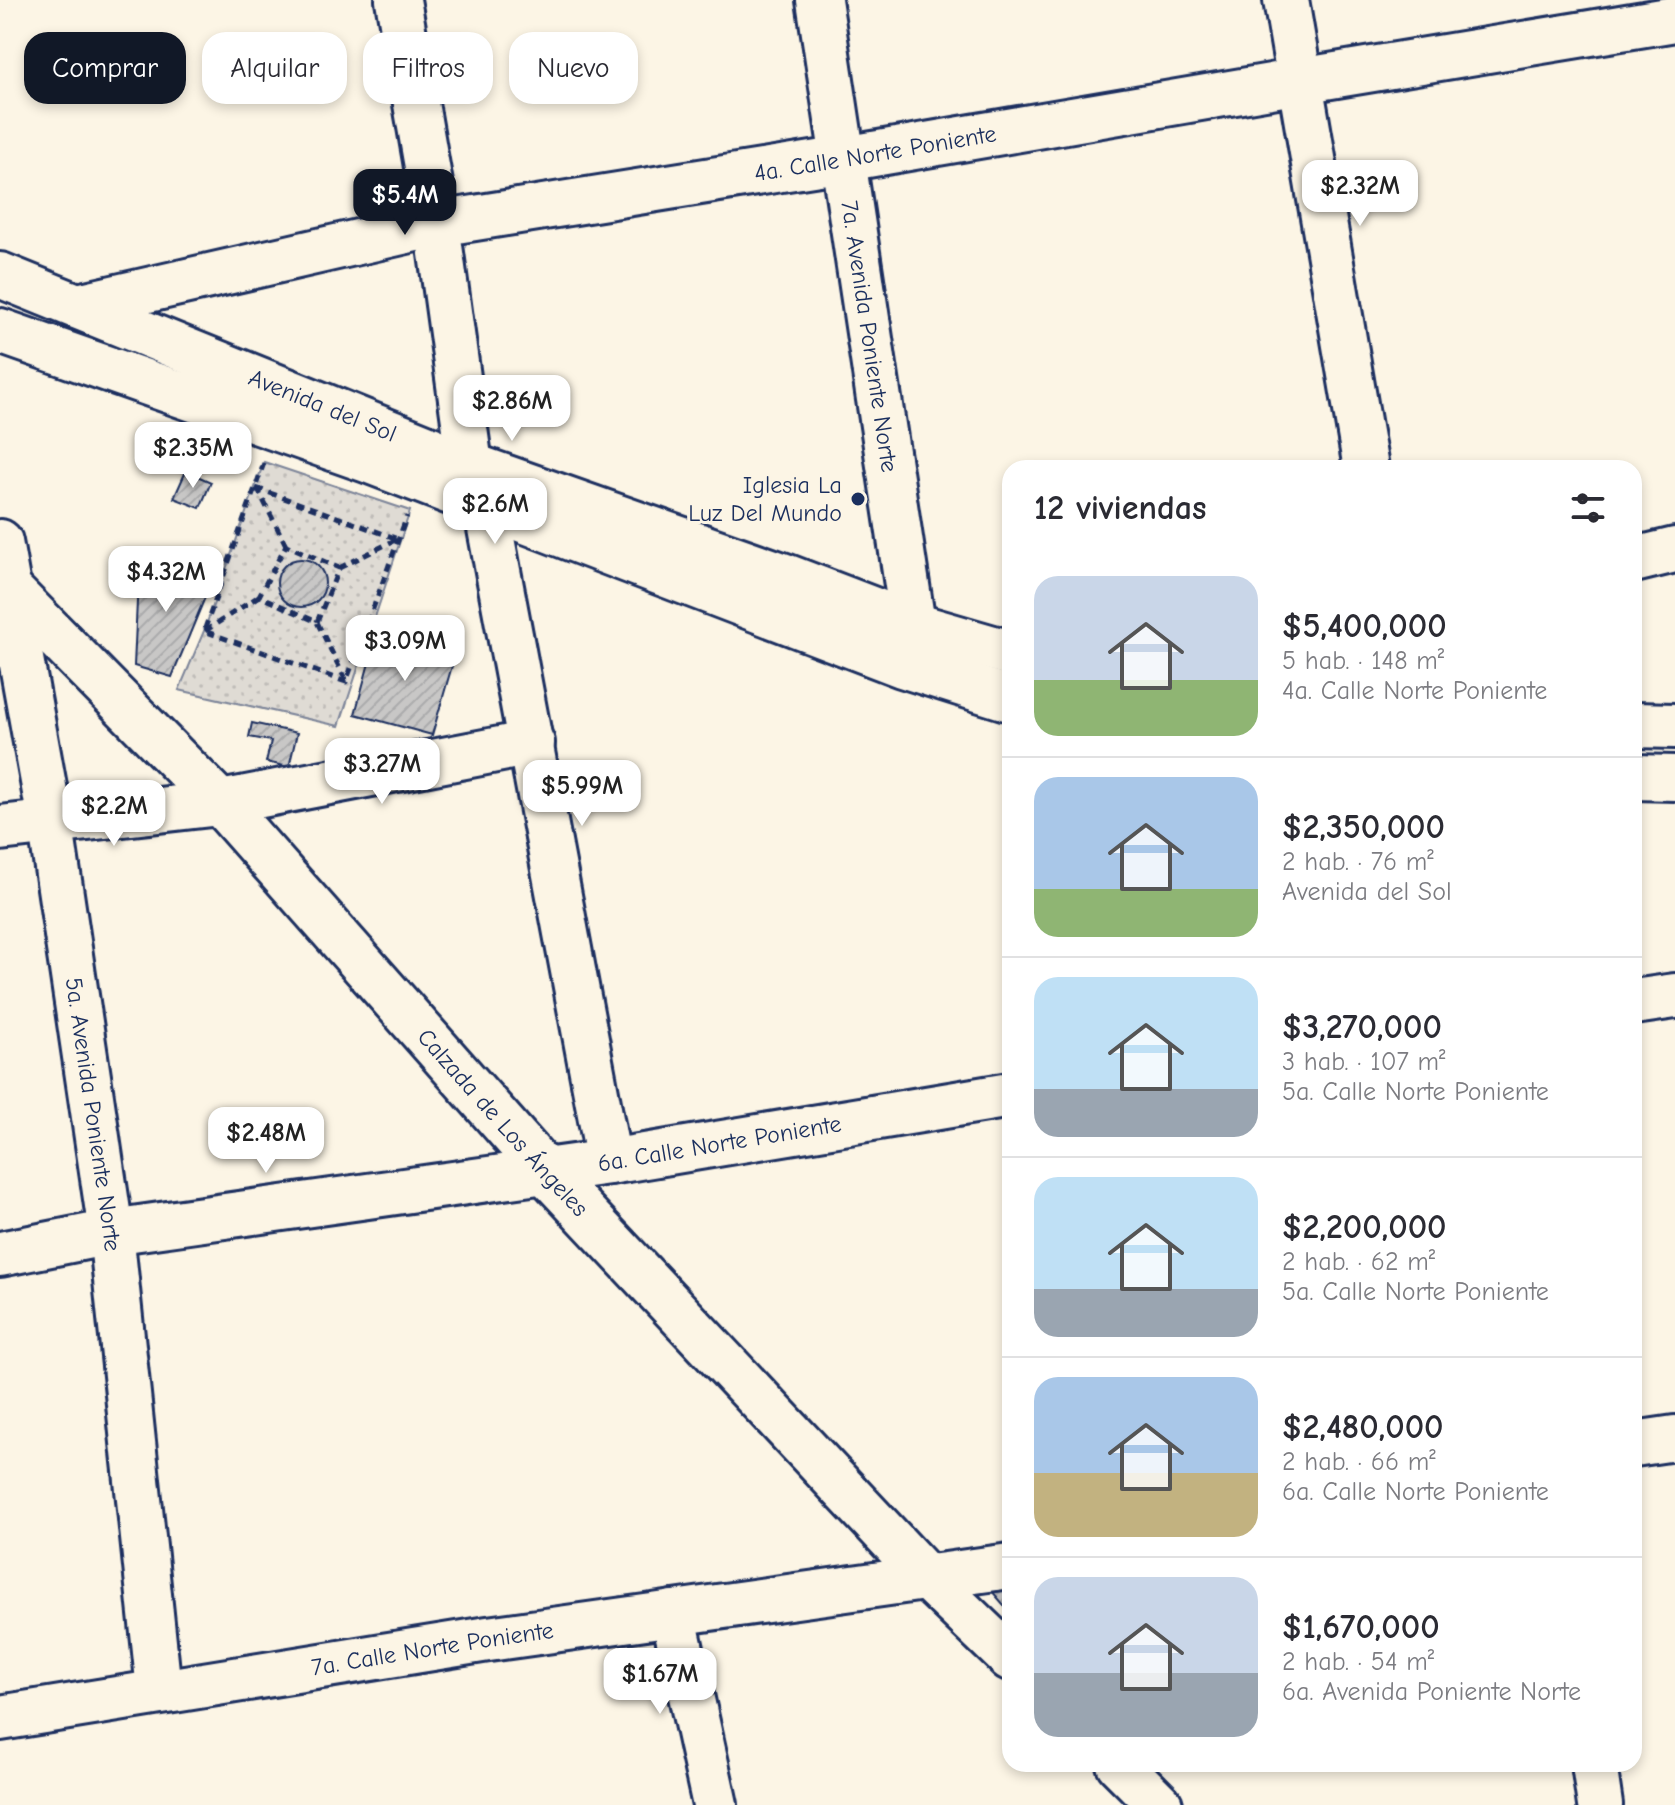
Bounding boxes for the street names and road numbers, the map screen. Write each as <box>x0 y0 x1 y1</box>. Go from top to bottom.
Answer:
street label: 4a. Calle Norte Poniente <box>752 119 998 187</box>
street label: 7a. Avenida Poniente Norte <box>835 198 904 474</box>
street label: Avenida del Sol <box>245 363 401 448</box>
street label: 5a. Avenida Poniente Norte <box>60 976 127 1253</box>
street label: Calzada de Los Ángeles <box>412 1023 594 1222</box>
street label: 6a. Calle Norte Poniente <box>596 1109 843 1177</box>
street label: 7a. Calle Norte Poniente <box>309 1616 555 1681</box>

